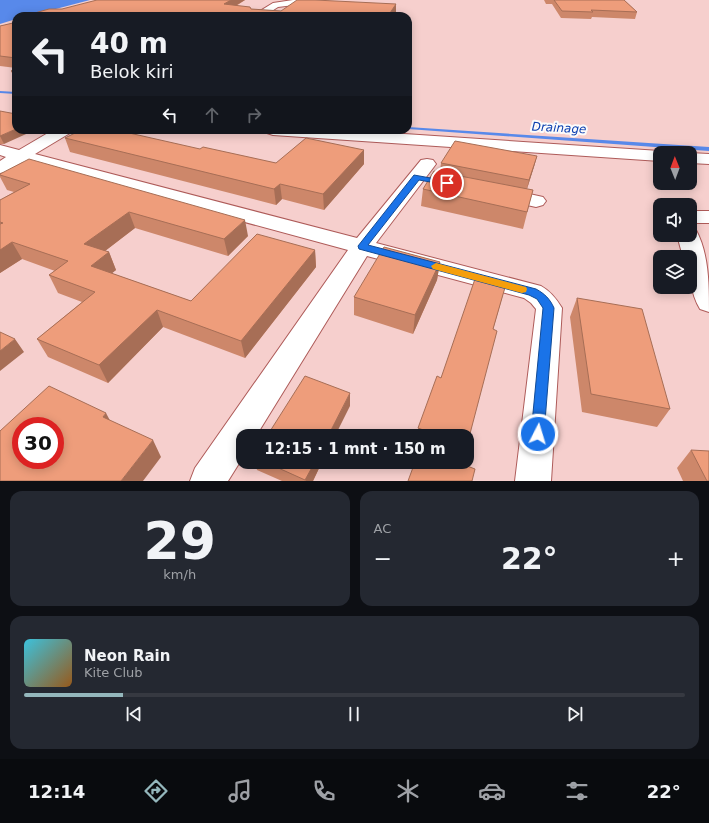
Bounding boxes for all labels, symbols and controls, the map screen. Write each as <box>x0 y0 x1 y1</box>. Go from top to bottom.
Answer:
text: 40 m <box>90 27 168 60</box>
icon: left <box>24 28 76 80</box>
text: Belok kiri <box>90 61 173 82</box>
icon: left <box>159 104 181 126</box>
icon: ahead <box>201 104 223 126</box>
icon: right <box>243 104 265 126</box>
water label: Drainage <box>531 120 587 136</box>
north arrow <box>653 146 697 190</box>
map controls <box>653 146 697 294</box>
pin <box>430 166 464 200</box>
icon: arrive <box>436 172 458 194</box>
button: sound <box>653 198 697 242</box>
button: layers <box>653 250 697 294</box>
position arrow <box>517 413 559 455</box>
speed limit sign: 30 <box>12 417 64 469</box>
text: 12:15 · 1 mnt · 150 m <box>264 440 446 458</box>
text: 29 <box>144 511 216 571</box>
text: AC <box>374 521 391 536</box>
text: 22° <box>501 541 558 576</box>
text: − <box>374 546 392 571</box>
text: + <box>667 546 685 571</box>
text: km/h <box>163 567 196 582</box>
text: Neon Rain <box>84 647 170 665</box>
text: Kite Club <box>84 665 143 680</box>
icon: previous <box>123 703 145 725</box>
icon: pause <box>343 703 365 725</box>
icon: next <box>564 703 586 725</box>
icon: directions <box>142 777 170 805</box>
icon: music <box>226 777 254 805</box>
icon: phone <box>310 777 338 805</box>
icon: climate <box>394 777 422 805</box>
icon: car <box>478 777 506 805</box>
icon: filters <box>563 777 591 805</box>
text: 12:14 <box>28 781 85 802</box>
text: 22° <box>647 781 681 802</box>

